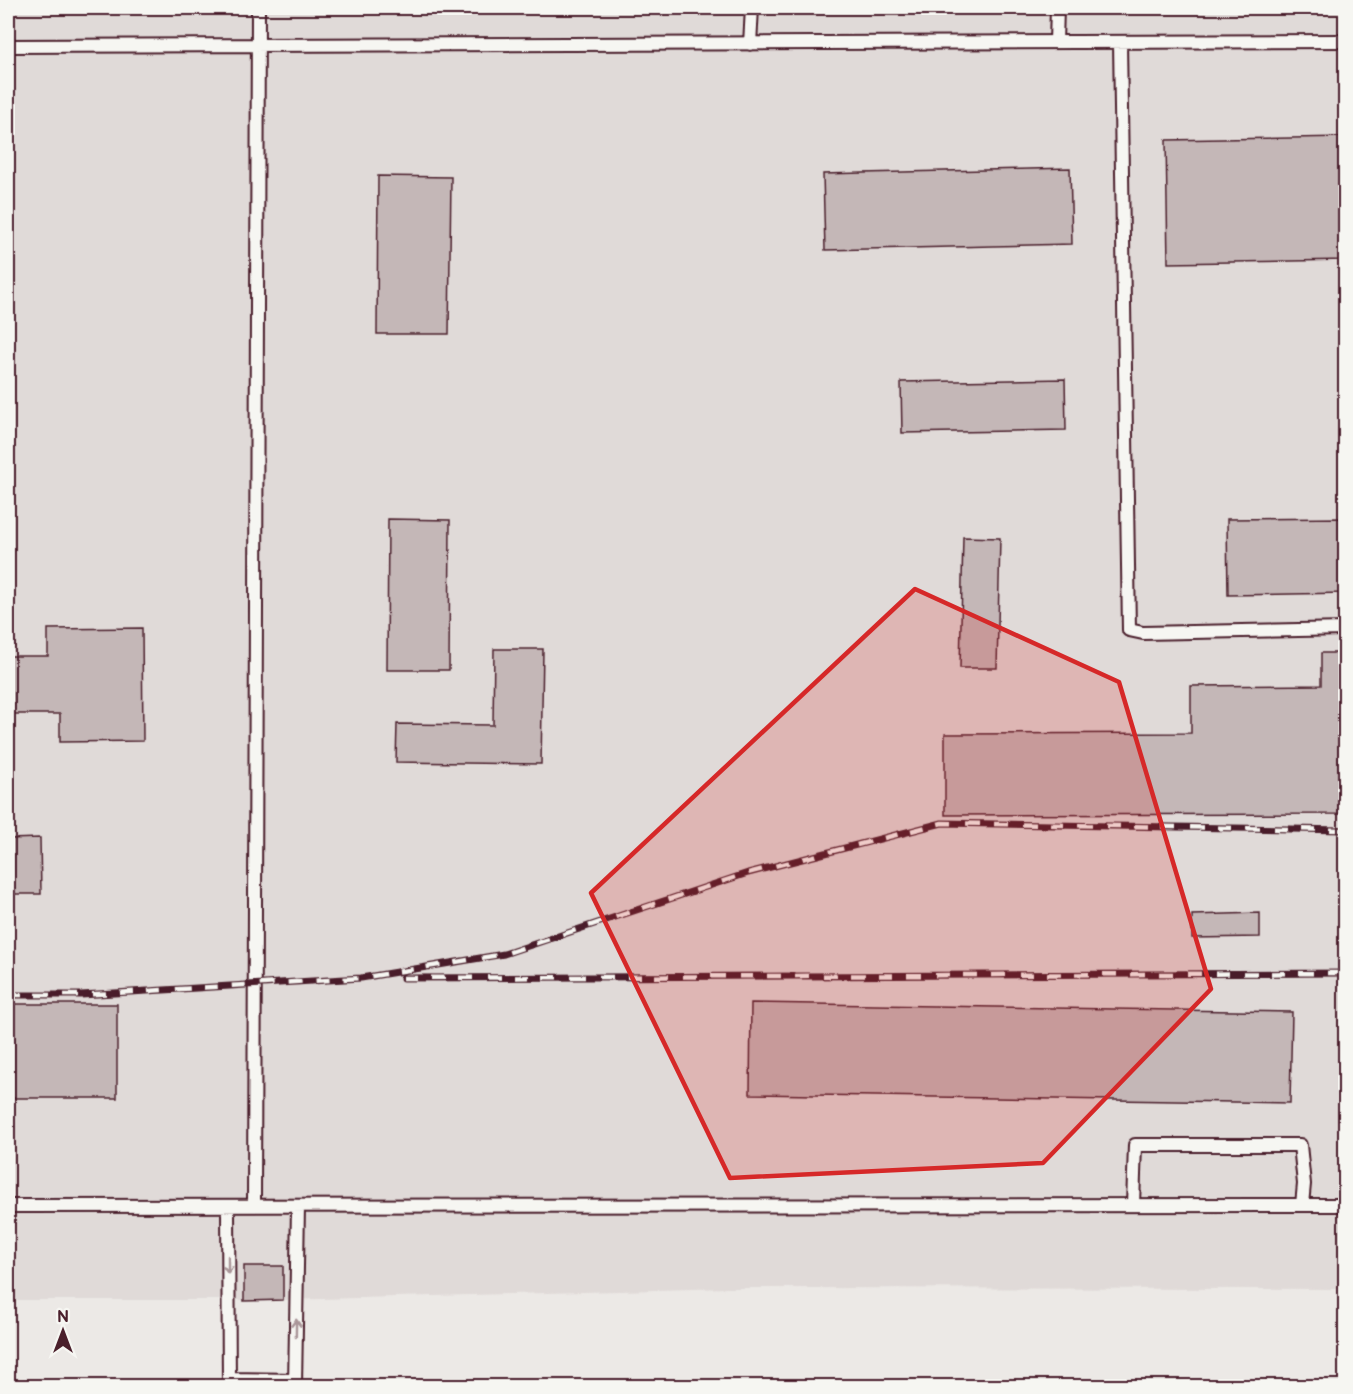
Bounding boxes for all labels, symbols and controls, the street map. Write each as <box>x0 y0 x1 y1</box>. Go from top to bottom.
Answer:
one-way arrow <box>222 1254 234 1274</box>
north arrow <box>33 1301 93 1361</box>
text: N <box>57 1308 69 1327</box>
one-way arrow <box>290 1319 302 1339</box>

